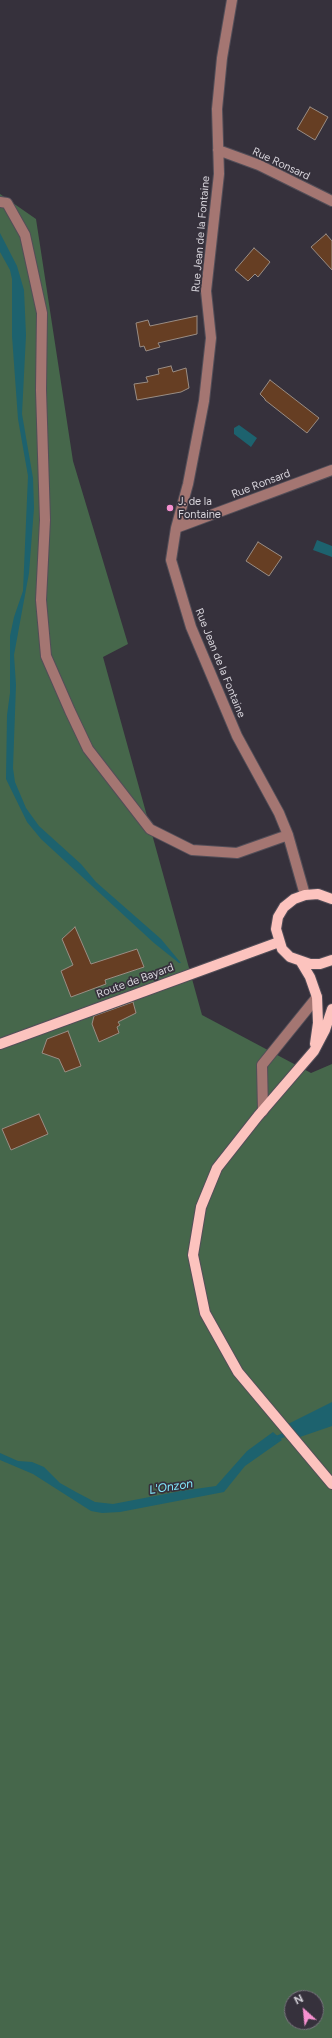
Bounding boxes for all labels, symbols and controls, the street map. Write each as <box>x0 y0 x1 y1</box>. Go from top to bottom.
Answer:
street label: Rue Ronsard <box>250 145 312 183</box>
street label: Rue Jean de la Fontaine <box>189 175 213 293</box>
street label: Rue Ronsard <box>230 467 292 501</box>
place label: J. de la Fontaine <box>178 495 221 521</box>
marker: J. de la Fontaine <box>165 503 175 513</box>
street label: Rue Jean de la Fontaine <box>192 606 248 720</box>
street label: Route de Bayard <box>95 961 175 1001</box>
water label: L'Onzon <box>148 1476 194 1498</box>
north arrow <box>284 1990 324 2030</box>
text: N <box>292 1992 306 2007</box>

